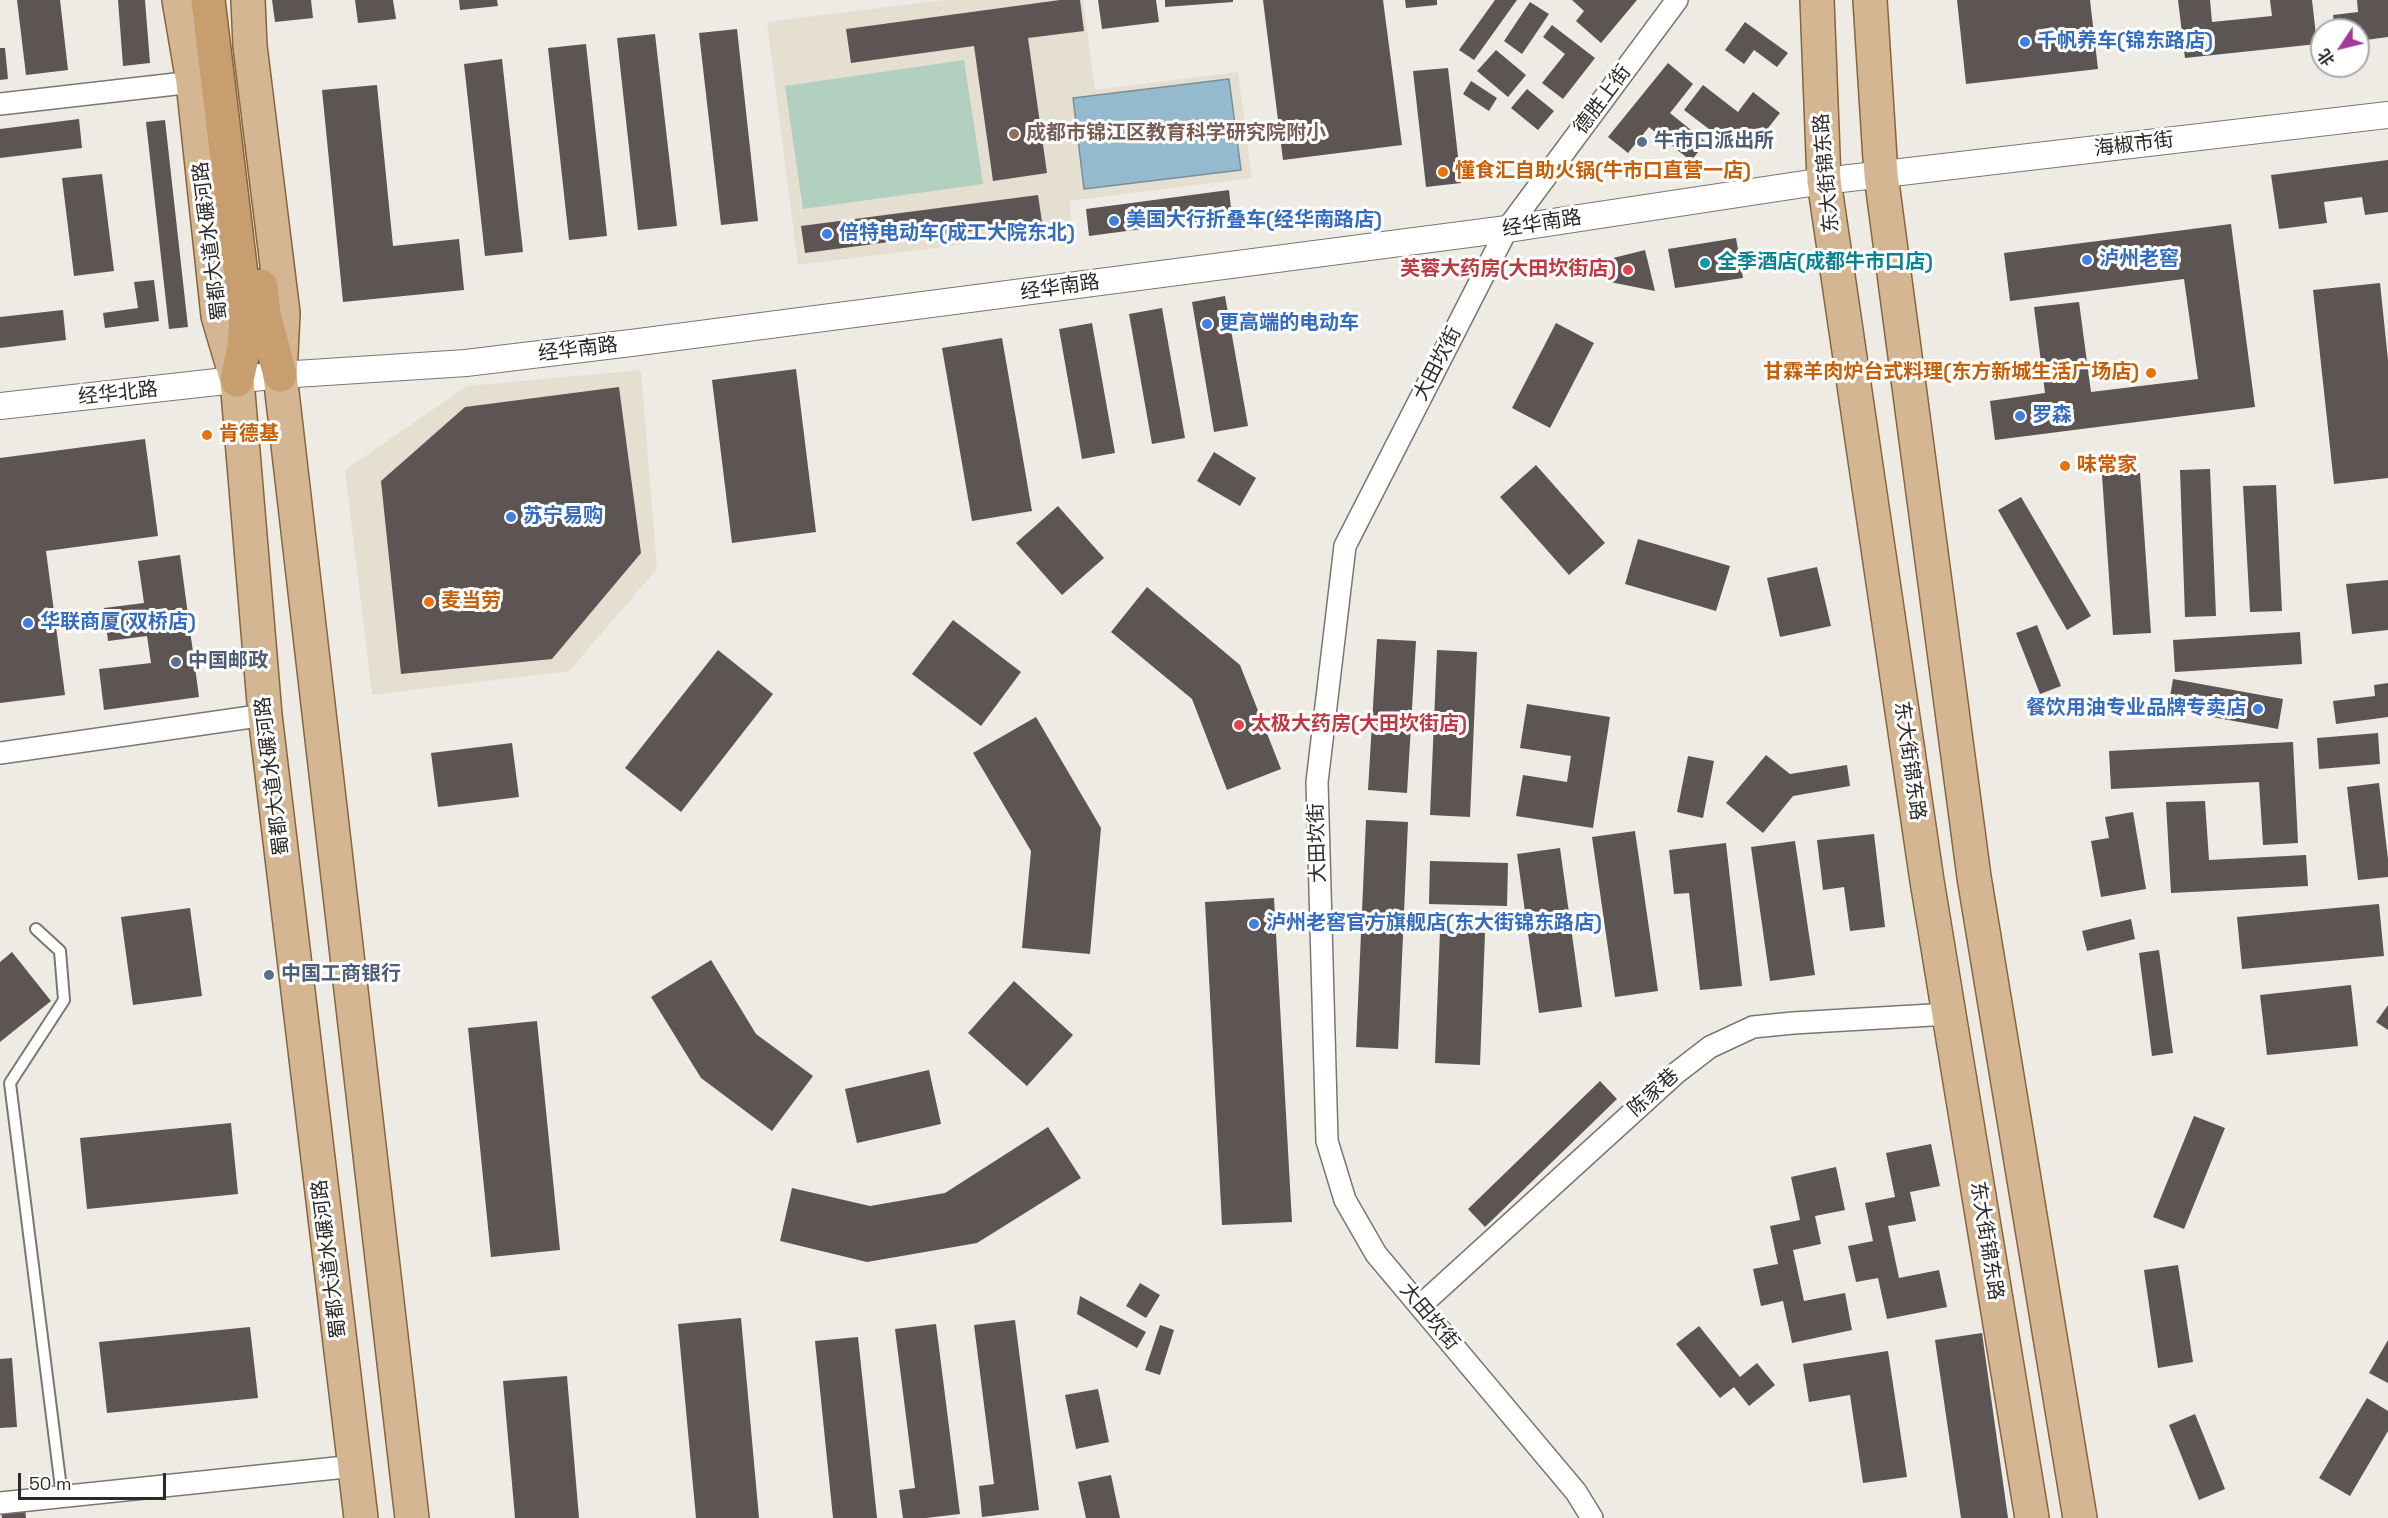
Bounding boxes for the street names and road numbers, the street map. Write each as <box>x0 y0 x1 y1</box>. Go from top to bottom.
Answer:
street label: 德胜上街 <box>1569 61 1637 139</box>
street label: 东大街锦东路 <box>1810 112 1844 234</box>
street label: 海椒市街 <box>2093 128 2175 162</box>
street label: 蜀都大道水碾河路 <box>189 160 233 322</box>
street label: 经华南路 <box>1501 206 1583 242</box>
street label: 经华南路 <box>1019 271 1101 305</box>
street label: 大田坎街 <box>1409 323 1467 405</box>
street label: 经华南路 <box>537 333 619 367</box>
street label: 经华北路 <box>77 378 159 410</box>
street label: 蜀都大道水碾河路 <box>251 695 295 857</box>
street label: 东大街锦东路 <box>1889 700 1929 822</box>
street label: 大田坎街 <box>1305 803 1331 883</box>
street label: 陈家巷 <box>1624 1064 1684 1122</box>
street label: 蜀都大道水碾河路 <box>308 1178 352 1340</box>
street label: 东大街锦东路 <box>1965 1180 2007 1302</box>
street label: 大田坎街 <box>1394 1279 1464 1355</box>

